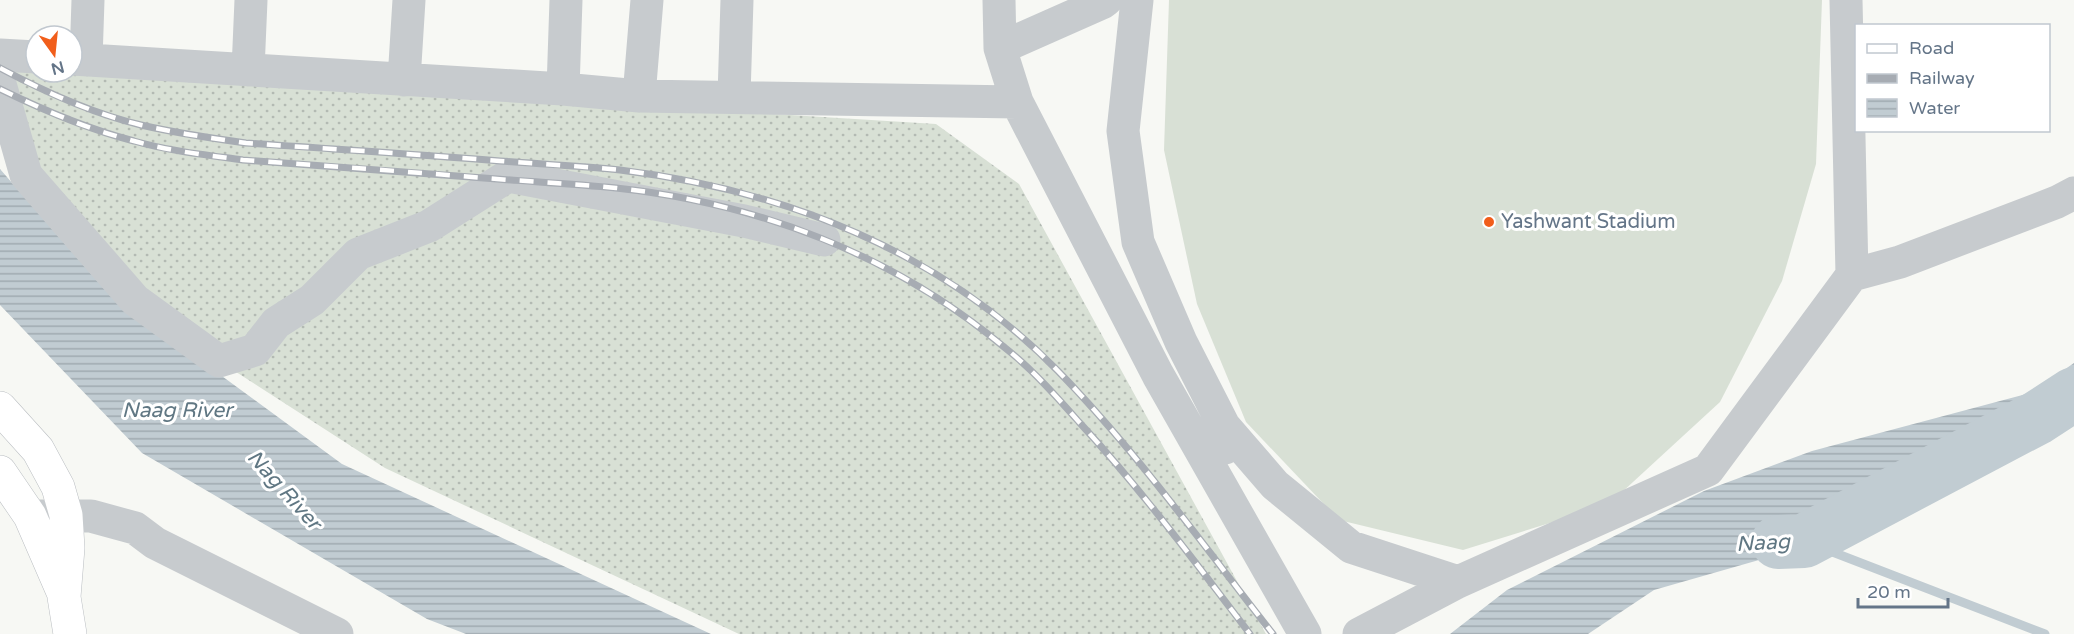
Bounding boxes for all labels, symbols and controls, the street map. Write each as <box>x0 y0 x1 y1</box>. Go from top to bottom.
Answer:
north arrow <box>24 24 84 84</box>
legend <box>1855 24 2050 132</box>
text: Road <box>1909 37 1954 59</box>
text: N <box>49 56 66 79</box>
text: Railway <box>1909 67 1975 89</box>
text: Water <box>1909 97 1960 119</box>
place label: Yashwant Stadium <box>1501 210 1676 234</box>
marker: Yashwant Stadium <box>1482 215 1496 229</box>
water label: Naag River <box>122 398 235 423</box>
water label: Nag River <box>242 445 328 537</box>
water label: Naag <box>1736 529 1792 557</box>
scale bar <box>1858 571 1948 609</box>
text: 20 m <box>1867 581 1911 603</box>

